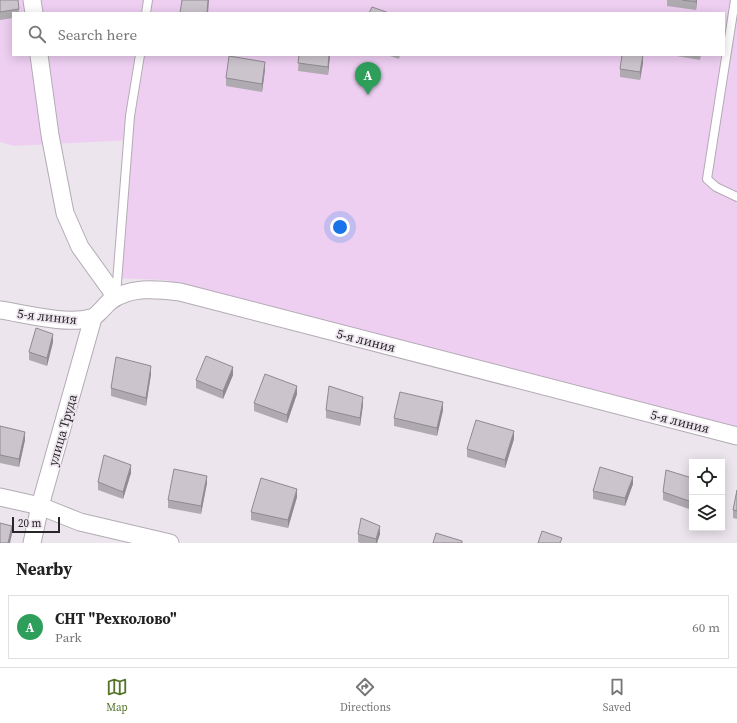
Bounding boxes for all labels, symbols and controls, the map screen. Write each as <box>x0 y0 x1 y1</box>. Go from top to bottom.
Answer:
search box <box>12 12 725 56</box>
icon: search <box>26 23 48 45</box>
text: Search here <box>58 24 137 45</box>
pin: A <box>355 62 381 95</box>
your location <box>330 217 350 237</box>
street label: 5-я линия <box>16 305 78 328</box>
street label: 5-я линия <box>335 325 397 356</box>
street label: улица Труда <box>44 392 81 468</box>
street label: 5-я линия <box>649 406 711 437</box>
map controls <box>689 459 725 531</box>
button: locate <box>689 459 725 495</box>
button: layers <box>689 495 725 531</box>
scale bar <box>12 515 60 534</box>
text: 20 m <box>18 516 41 531</box>
text: Nearby <box>16 557 72 581</box>
text: СНТ "Рехколово" <box>55 608 177 629</box>
text: A <box>26 619 34 636</box>
text: 60 m <box>692 619 720 636</box>
text: Park <box>55 629 82 646</box>
tab: Map <box>106 676 128 715</box>
tab: Directions <box>340 676 391 715</box>
tab: Saved <box>603 676 631 715</box>

